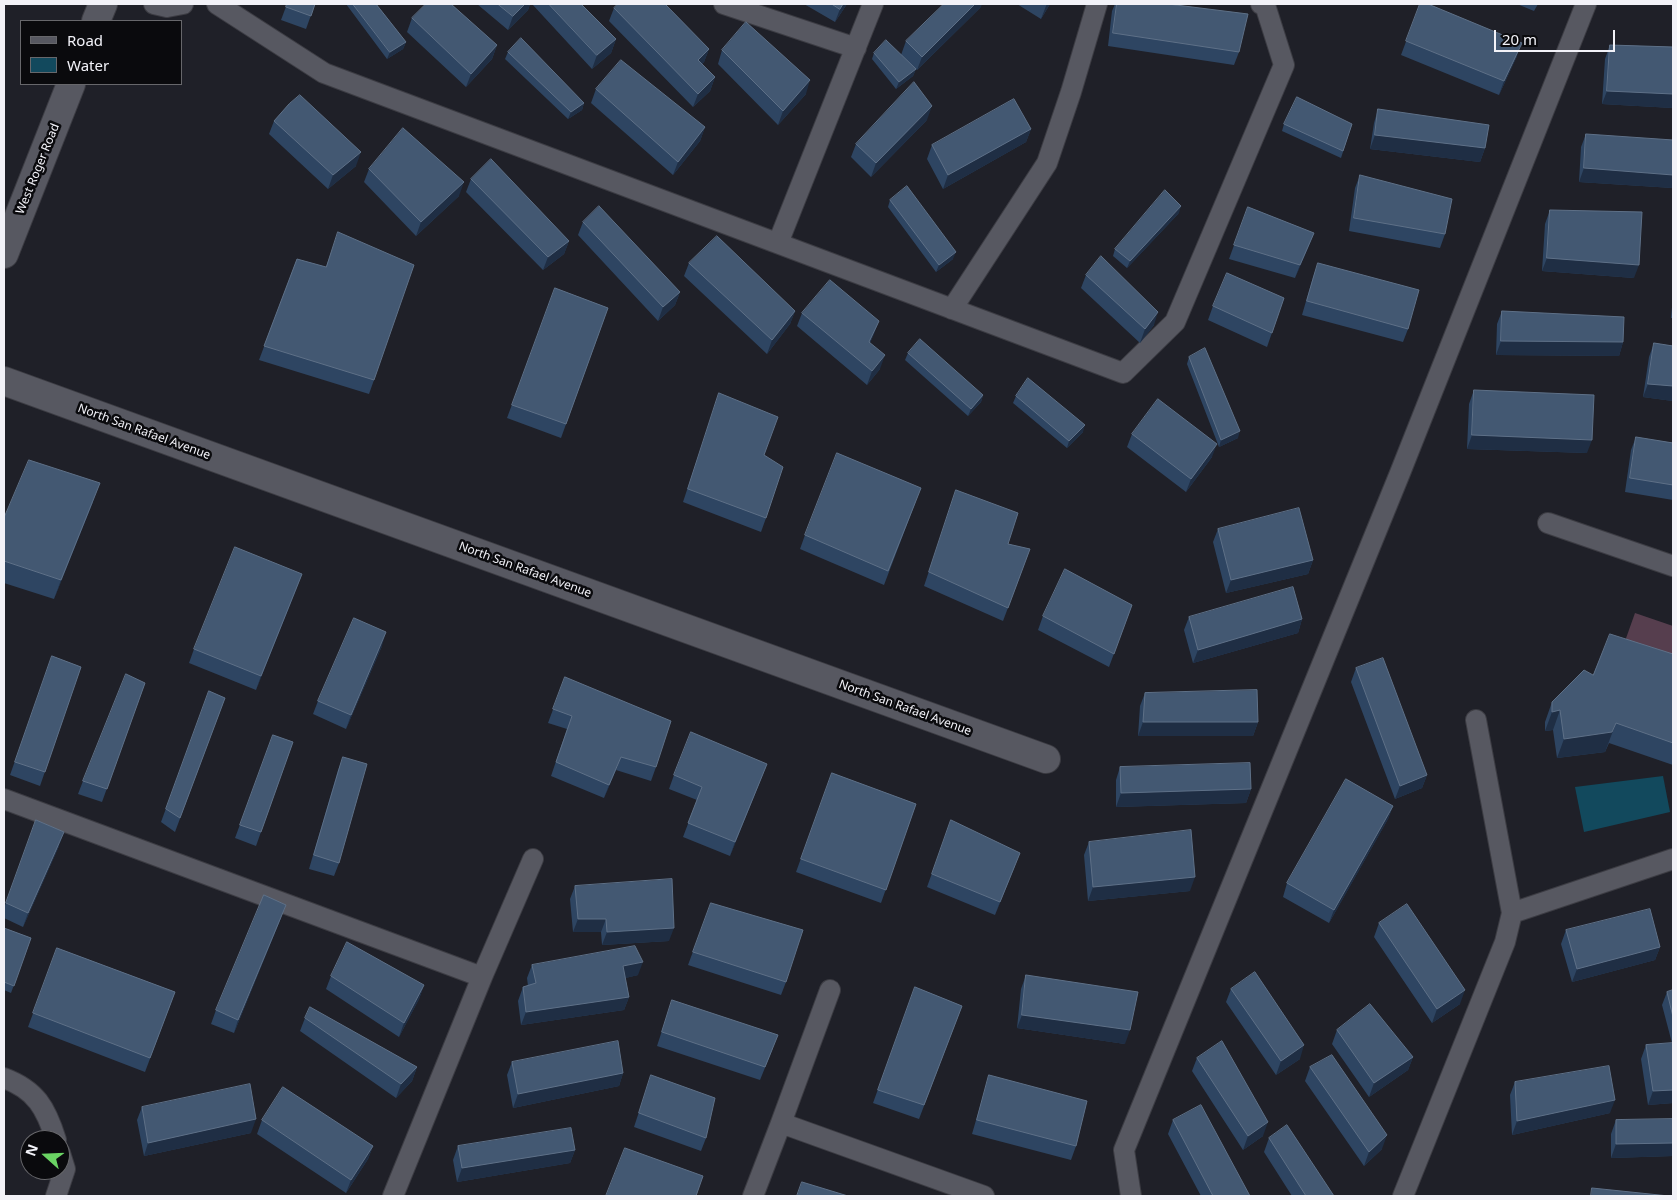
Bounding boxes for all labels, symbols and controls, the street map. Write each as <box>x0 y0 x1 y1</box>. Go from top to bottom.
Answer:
legend <box>20 20 182 85</box>
scale bar <box>1497 20 1618 52</box>
text: 20 m <box>1502 29 1537 49</box>
text: Road <box>67 30 103 50</box>
text: Water <box>67 55 109 75</box>
street label: West Roger Road <box>13 121 63 217</box>
street label: North San Rafael Avenue <box>76 401 212 463</box>
street label: North San Rafael Avenue <box>457 539 593 601</box>
street label: North San Rafael Avenue <box>837 677 973 739</box>
north arrow <box>20 1130 70 1180</box>
text: N <box>20 1141 42 1159</box>

